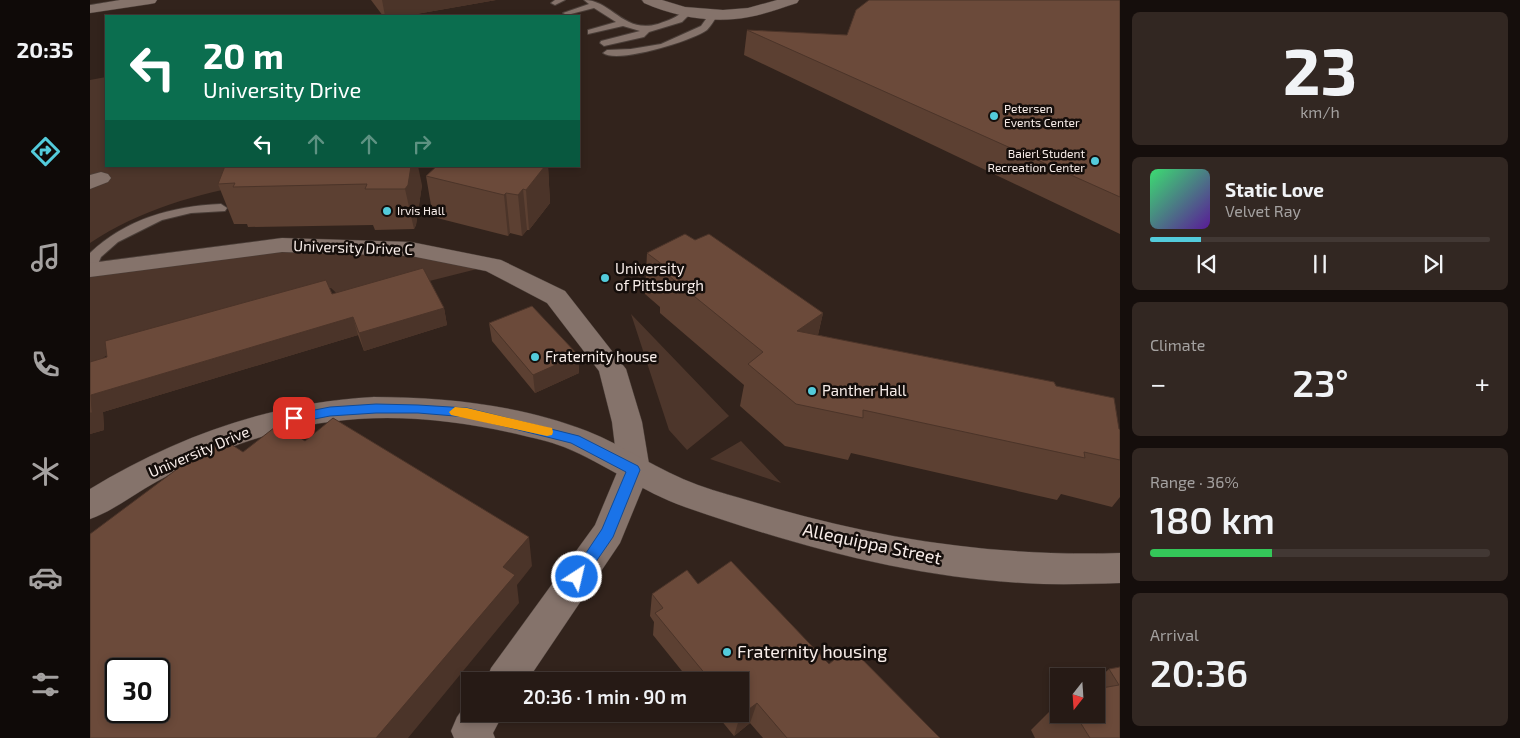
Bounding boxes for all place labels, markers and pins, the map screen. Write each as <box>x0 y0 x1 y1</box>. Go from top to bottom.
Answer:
place label: Petersen Events Center <box>1004 101 1080 129</box>
marker: Petersen Events Center <box>988 110 1000 122</box>
place label: Baierl Student Recreation Center <box>988 146 1085 174</box>
marker: Baierl Student Recreation Center <box>1089 155 1101 167</box>
place label: Irvis Hall <box>397 203 445 217</box>
marker: Irvis Hall <box>381 205 393 217</box>
place label: University of Pittsburgh <box>615 259 704 294</box>
marker: University of Pittsburgh <box>599 272 611 284</box>
place label: Fraternity house <box>545 347 657 365</box>
marker: Fraternity house <box>529 351 541 363</box>
place label: Panther Hall <box>822 381 907 399</box>
marker: Panther Hall <box>806 385 818 397</box>
pin <box>273 397 315 439</box>
place label: Fraternity housing <box>737 640 887 662</box>
marker: Fraternity housing <box>721 646 733 658</box>

